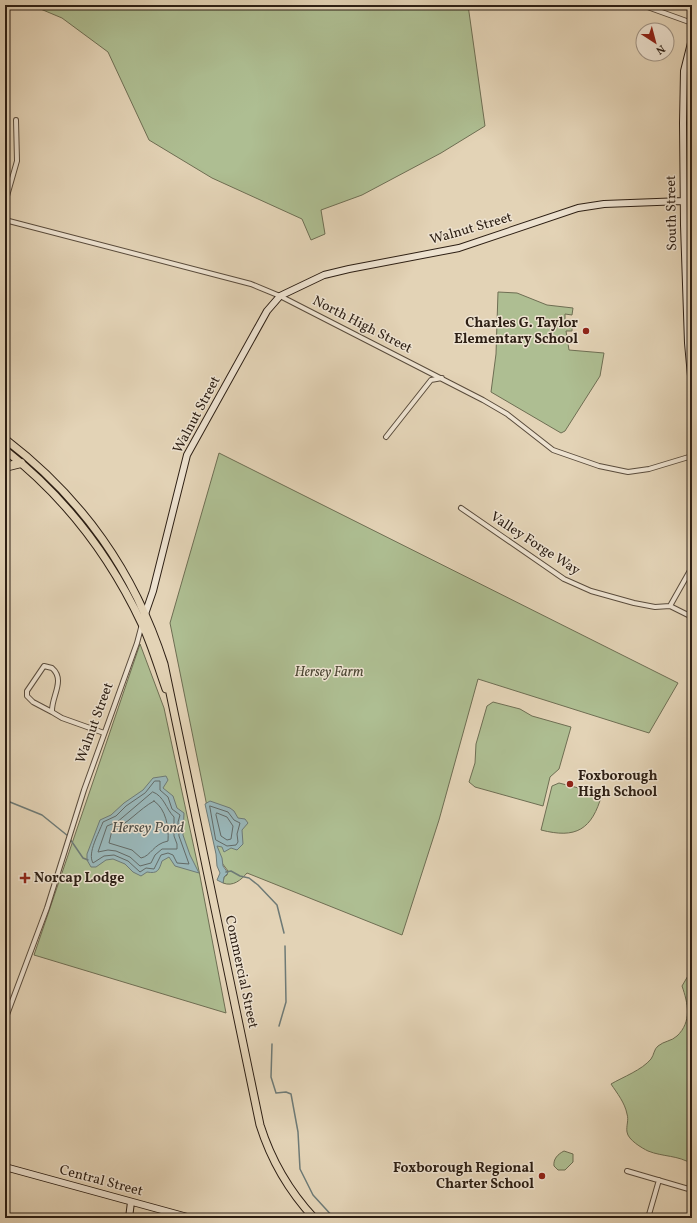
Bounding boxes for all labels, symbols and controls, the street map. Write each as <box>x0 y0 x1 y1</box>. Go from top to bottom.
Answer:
north arrow <box>635 22 675 62</box>
text: N <box>652 40 668 57</box>
street label: South Street <box>662 175 682 251</box>
street label: Walnut Street <box>428 208 514 250</box>
street label: North High Street <box>309 292 415 358</box>
place label: Charles G. Taylor Elementary School <box>454 314 578 349</box>
marker: Charles G. Taylor Elementary School <box>581 326 591 336</box>
street label: Walnut Street <box>169 373 225 457</box>
street label: Valley Forge Way <box>486 508 584 581</box>
park label: Hersey Farm <box>294 663 364 682</box>
street label: Walnut Street <box>72 680 118 766</box>
place label: Foxborough High School <box>578 767 658 802</box>
marker: Foxborough High School <box>565 779 575 789</box>
water label: Hersey Pond <box>112 818 184 839</box>
place label: Norcap Lodge <box>34 869 124 888</box>
marker: Norcap Lodge <box>19 872 31 884</box>
street label: Commercial Street <box>220 914 262 1030</box>
place label: Foxborough Regional Charter School <box>393 1159 534 1194</box>
street label: Central Street <box>57 1161 145 1201</box>
marker: Foxborough Regional Charter School <box>537 1171 547 1181</box>

